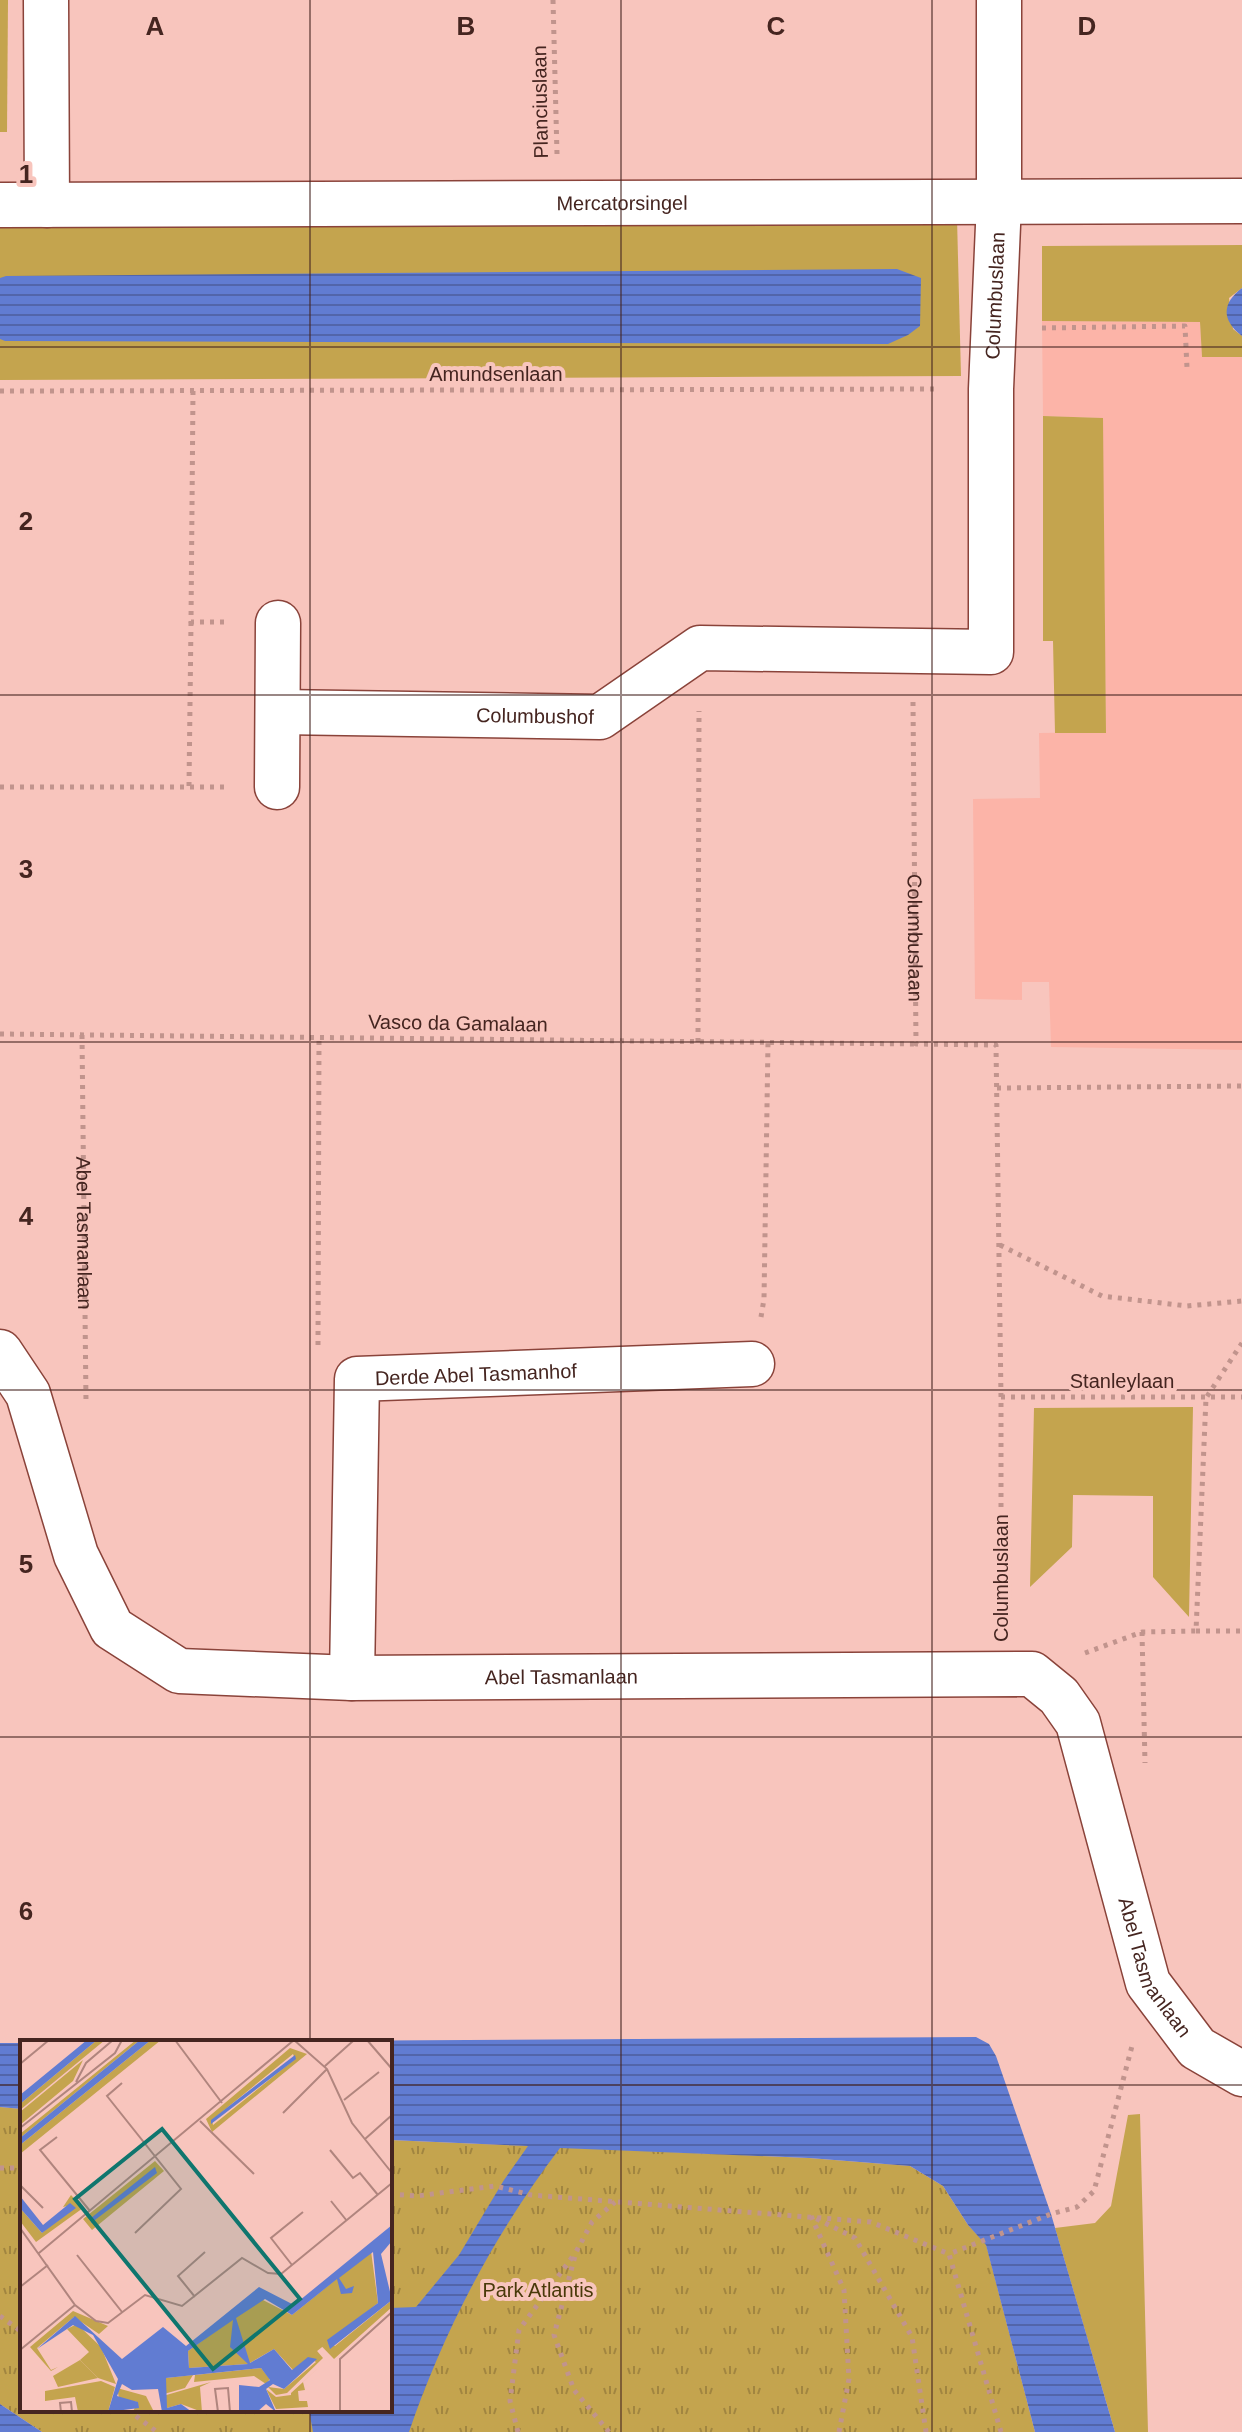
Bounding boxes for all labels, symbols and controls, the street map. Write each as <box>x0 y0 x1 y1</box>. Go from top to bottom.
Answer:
text: A <box>146 11 165 41</box>
text: B <box>457 11 475 41</box>
text: C <box>767 11 786 41</box>
text: D <box>1078 11 1096 41</box>
street label: Planciuslaan <box>528 45 552 159</box>
text: 1 <box>19 159 33 189</box>
street label: Mercatorsingel <box>556 192 688 214</box>
street label: Columbuslaan <box>981 231 1009 360</box>
street label: Amundsenlaan <box>429 363 563 385</box>
text: 2 <box>19 506 33 536</box>
street label: Columbushof <box>476 704 595 728</box>
text: 3 <box>19 854 33 884</box>
street label: Columbuslaan <box>904 874 927 1002</box>
street label: Vasco da Gamalaan <box>368 1010 548 1036</box>
street label: Abel Tasmanlaan <box>72 1156 96 1310</box>
text: 4 <box>19 1201 34 1231</box>
street label: Derde Abel Tasmanhof <box>374 1360 578 1389</box>
street label: Stanleylaan <box>1070 1370 1174 1392</box>
street label: Columbuslaan <box>990 1514 1012 1642</box>
text: 5 <box>19 1549 33 1579</box>
street label: Abel Tasmanlaan <box>485 1665 638 1688</box>
street label: Abel Tasmanlaan <box>1114 1895 1196 2041</box>
text: 6 <box>19 1896 33 1926</box>
inset map <box>20 2040 392 2412</box>
park label: Park Atlantis <box>482 2279 594 2301</box>

